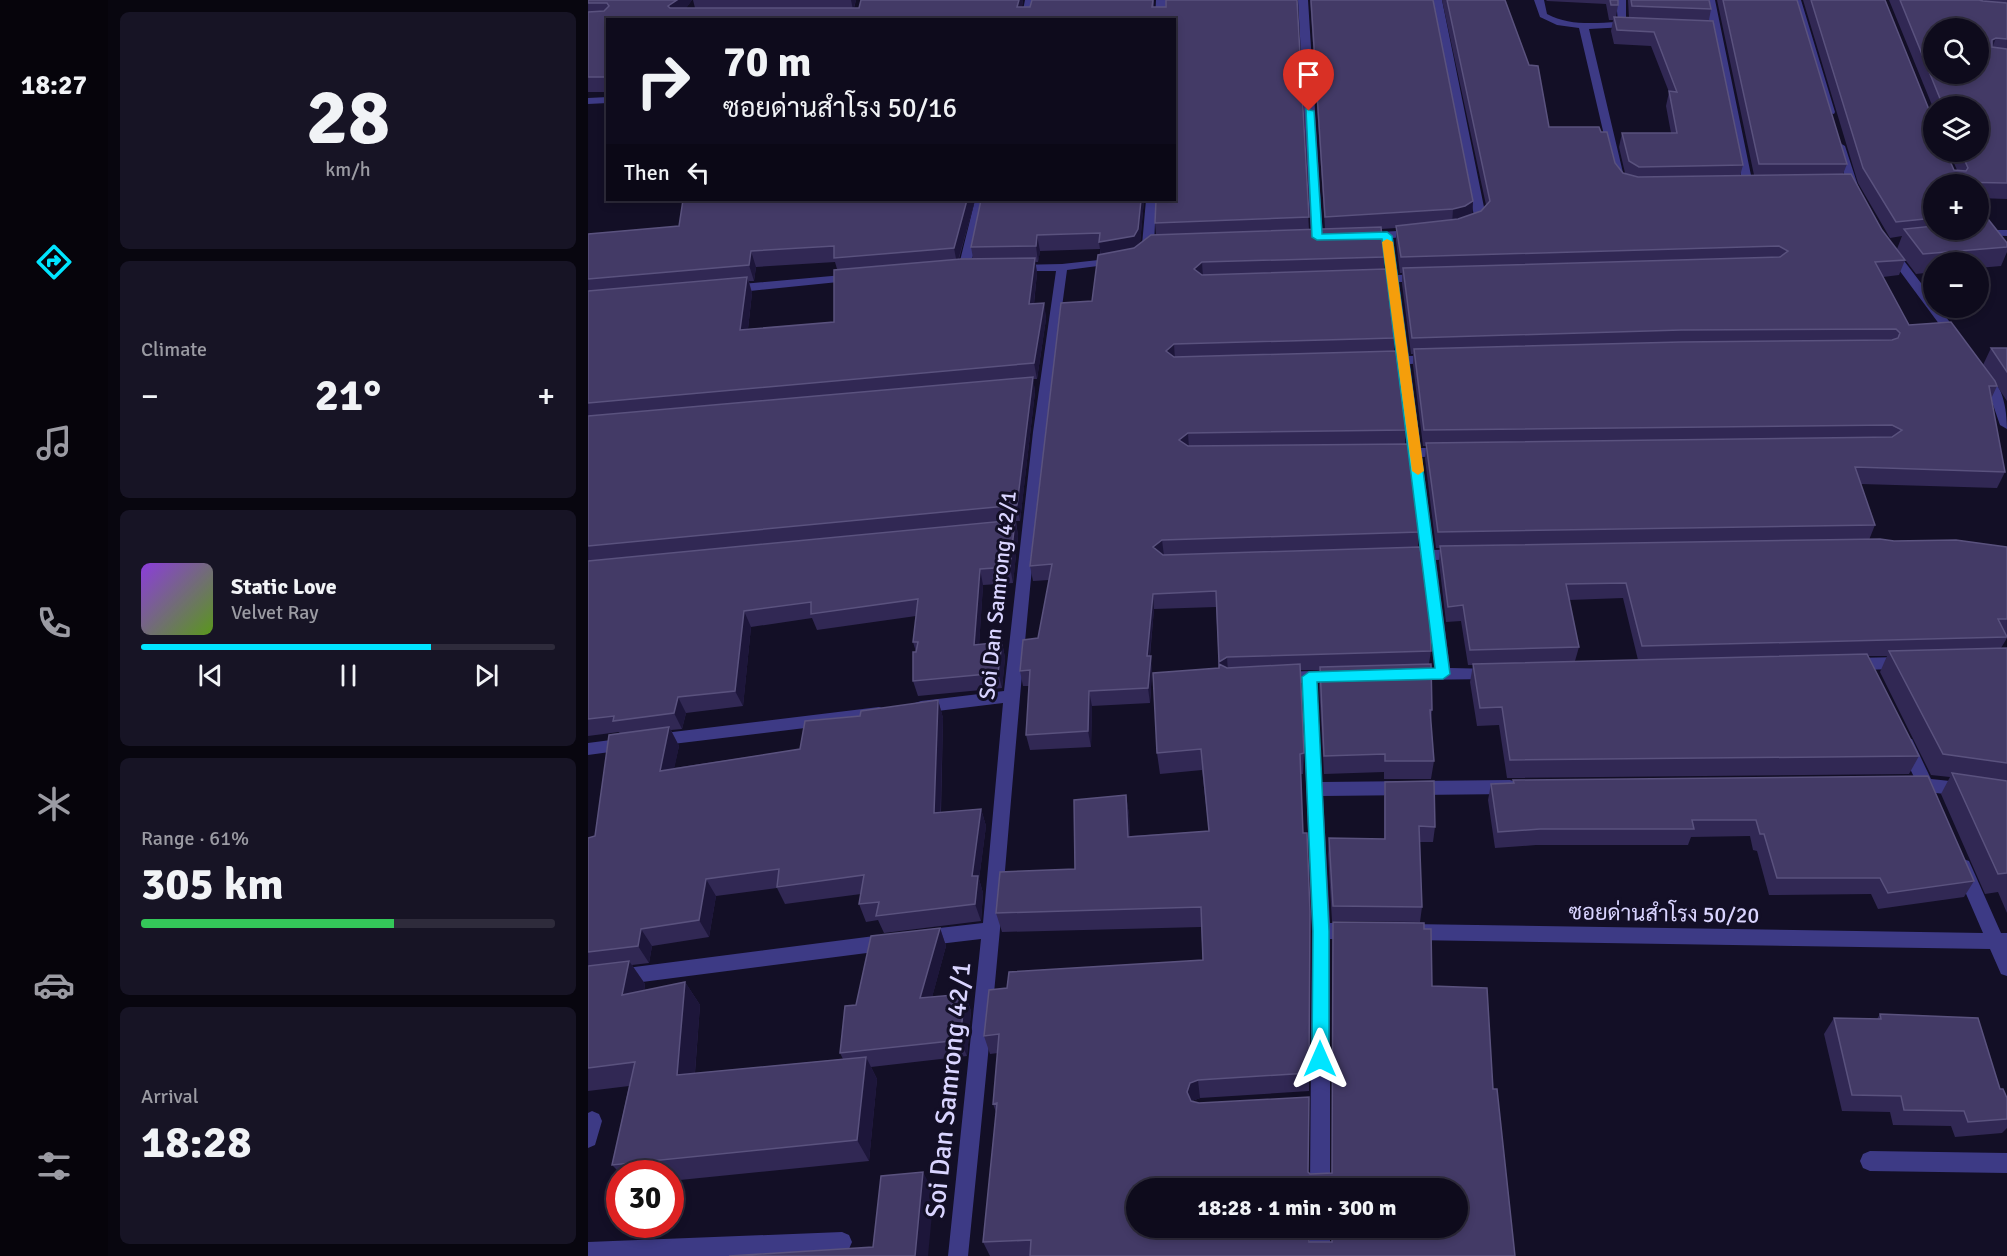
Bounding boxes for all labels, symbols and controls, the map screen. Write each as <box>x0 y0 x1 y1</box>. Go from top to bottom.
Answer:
map controls <box>1923 18 1989 318</box>
button: search <box>1923 18 1989 84</box>
text: 70 m <box>723 37 812 88</box>
icon: right <box>624 42 702 120</box>
pin <box>1283 49 1334 111</box>
icon: arrive <box>1292 58 1325 91</box>
text: 18:27 <box>21 69 87 102</box>
text: 28 <box>306 70 390 166</box>
text: ซอยด่านสำโรง 50/16 <box>723 92 957 125</box>
button: layers <box>1923 96 1989 162</box>
icon: left <box>682 156 715 189</box>
text: km/h <box>325 157 371 182</box>
text: Then <box>624 159 670 186</box>
button: + <box>1923 174 1989 240</box>
icon: directions <box>33 241 75 283</box>
button: − <box>1923 252 1989 318</box>
text: Climate <box>141 337 207 362</box>
text: 21° <box>315 368 381 423</box>
text: − <box>141 376 159 417</box>
text: + <box>537 376 555 417</box>
icon: music <box>33 422 75 464</box>
street label: Soi Dan Samrong 42/1 <box>973 489 1022 701</box>
text: Static Love <box>231 573 337 600</box>
text: Velvet Ray <box>231 600 319 625</box>
icon: phone <box>33 602 75 644</box>
icon: previous <box>194 659 227 692</box>
icon: pause <box>332 659 365 692</box>
icon: next <box>470 659 503 692</box>
icon: climate <box>33 783 75 825</box>
text: Range · 61% <box>141 826 249 851</box>
text: 305 km <box>141 857 284 912</box>
street label: ซอยด่านสำโรง 50/20 <box>1568 897 1760 929</box>
street label: Soi Dan Samrong 42/1 <box>919 960 978 1220</box>
icon: car <box>33 964 75 1006</box>
position arrow <box>1288 1027 1352 1091</box>
text: Arrival <box>141 1084 199 1109</box>
text: 18:28 <box>141 1115 251 1170</box>
icon: filters <box>33 1145 75 1187</box>
speed limit sign: 30 <box>606 1160 684 1238</box>
text: 18:28 · 1 min · 300 m <box>1197 1194 1397 1221</box>

